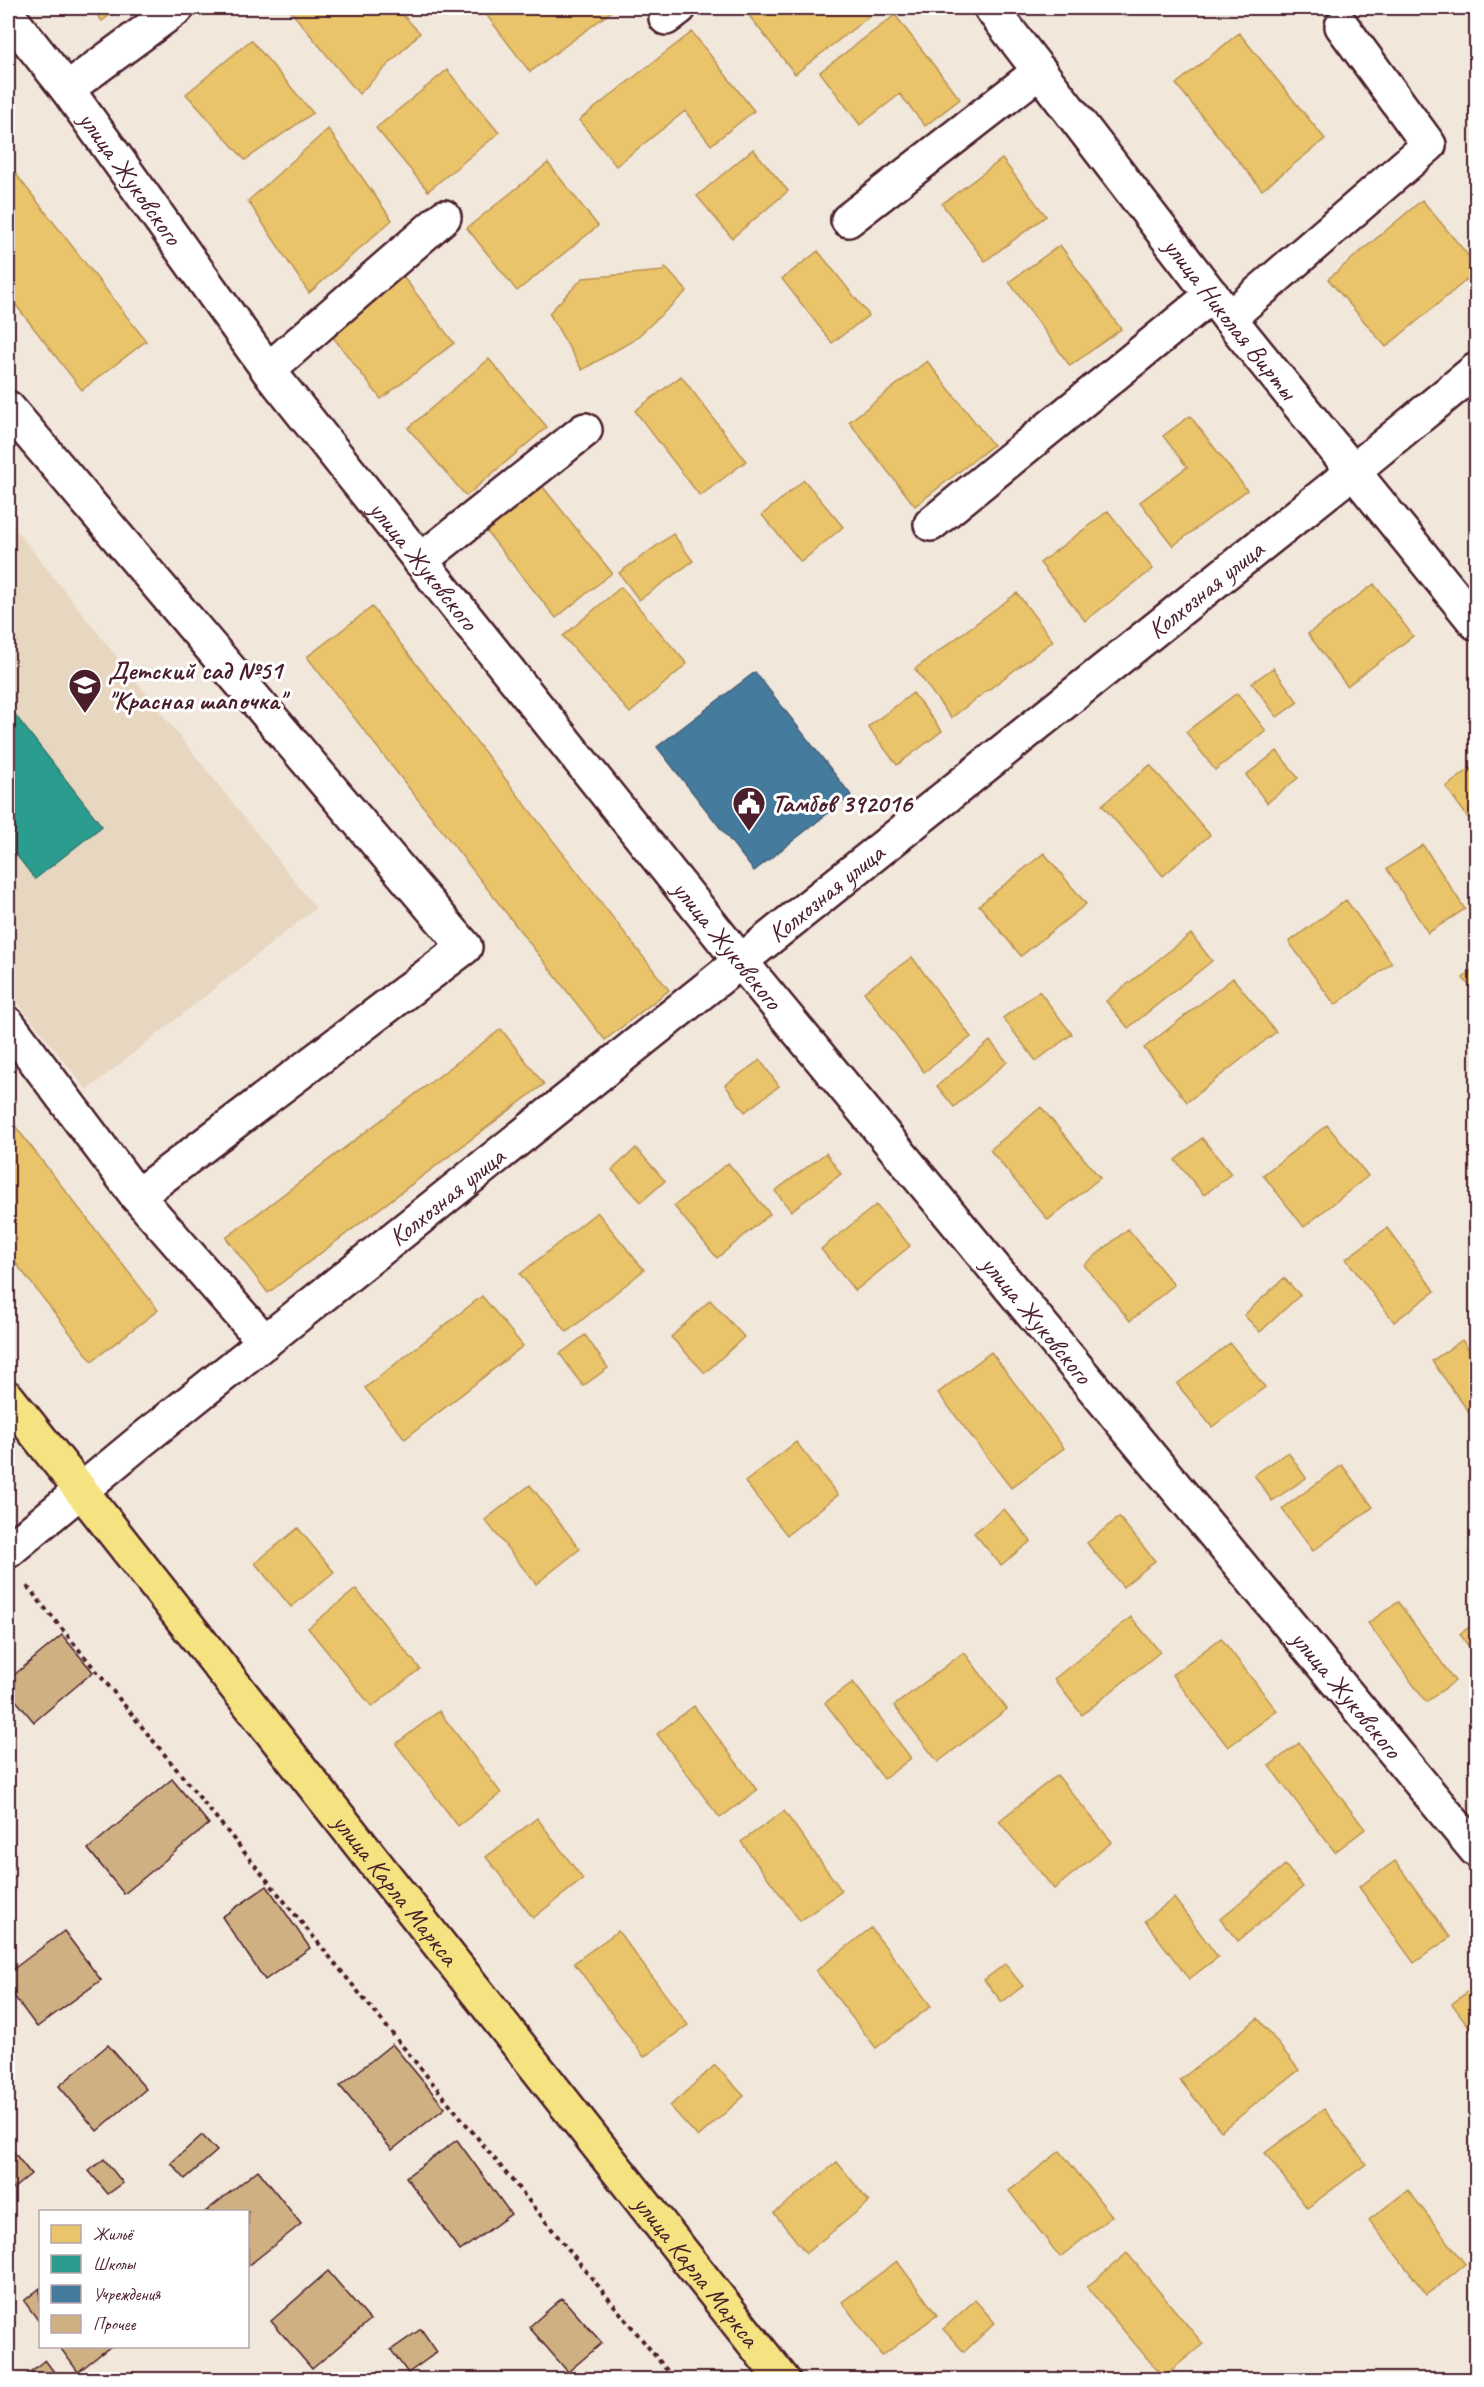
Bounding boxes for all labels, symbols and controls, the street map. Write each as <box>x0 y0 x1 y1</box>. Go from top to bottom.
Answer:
street label: улица Жуковского <box>70 103 191 253</box>
street label: улица Николая Вирты <box>1155 229 1306 408</box>
street label: улица Жуковского <box>361 492 487 638</box>
street label: Колхозная улица <box>1141 532 1272 646</box>
place label: Детский сад №51 "Красная шапочка" <box>108 654 291 717</box>
school or university icon: Детский сад №51 "Красная шапочка" <box>67 667 103 714</box>
public building icon: Тамбов 392016 <box>731 785 767 832</box>
place label: Тамбов 392016 <box>772 787 914 820</box>
street label: Колхозная улица <box>761 835 892 949</box>
street label: улица Жуковского <box>664 872 791 1018</box>
street label: Колхозная улица <box>382 1139 513 1253</box>
street label: улица Жуковского <box>973 1247 1101 1392</box>
street label: улица Жуковского <box>1283 1621 1411 1766</box>
street label: улица Карла Маркса <box>324 1805 467 1973</box>
street label: улица Карла Маркса <box>625 2187 768 2355</box>
legend <box>39 2210 249 2348</box>
text: Жильё <box>93 2223 135 2245</box>
text: Школы <box>93 2253 137 2275</box>
text: Учреждения <box>93 2283 162 2305</box>
text: Прочее <box>93 2313 136 2335</box>

